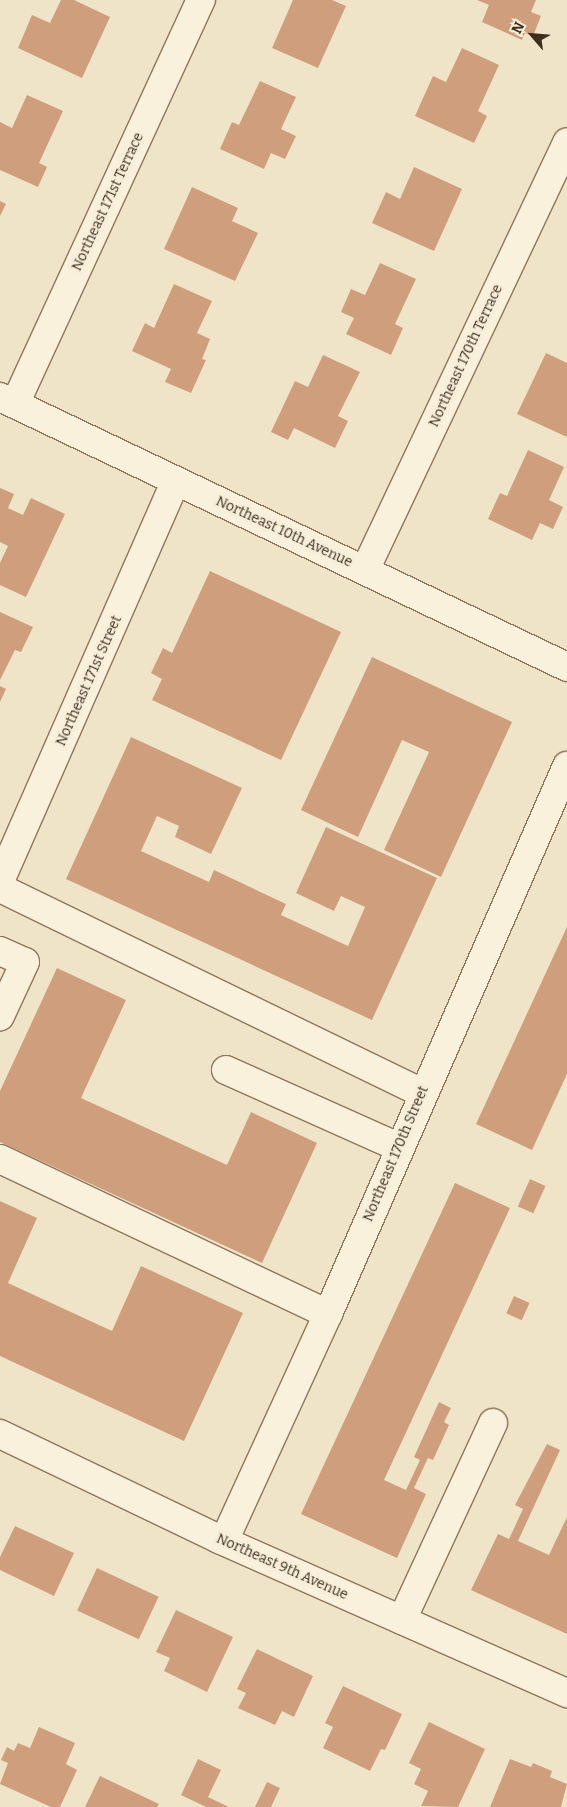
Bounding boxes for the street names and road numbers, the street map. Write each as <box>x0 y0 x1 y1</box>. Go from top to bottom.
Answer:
street label: Northeast 171st Terrace <box>69 130 147 274</box>
street label: Northeast 170th Terrace <box>426 282 506 430</box>
street label: Northeast 10th Avenue <box>213 493 355 571</box>
street label: Northeast 171st Street <box>53 613 125 749</box>
street label: Northeast 170th Street <box>360 1084 432 1224</box>
street label: Northeast 9th Avenue <box>214 1530 350 1604</box>

